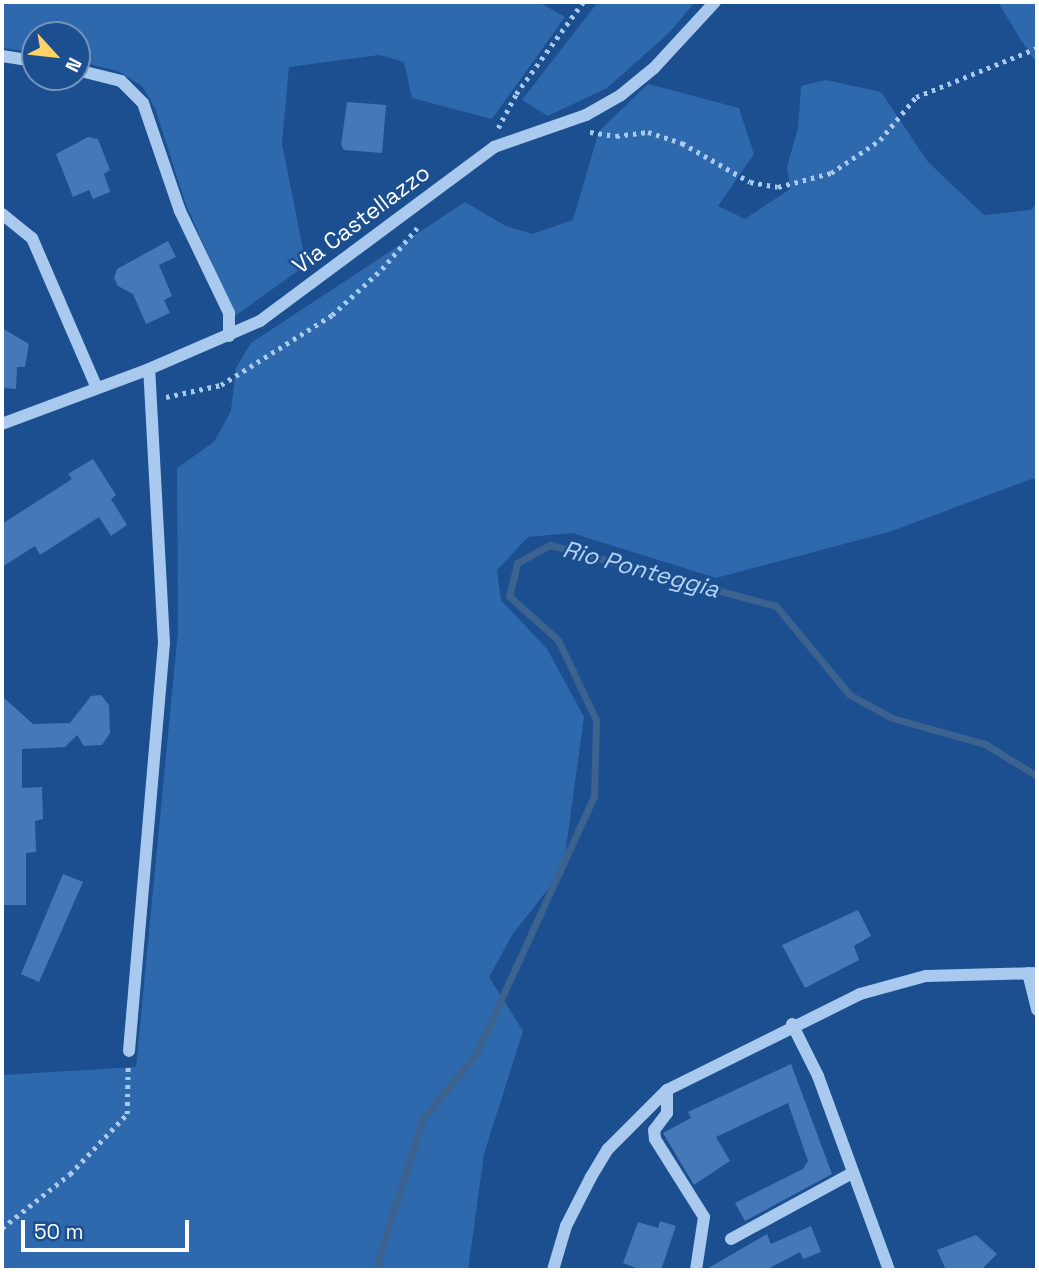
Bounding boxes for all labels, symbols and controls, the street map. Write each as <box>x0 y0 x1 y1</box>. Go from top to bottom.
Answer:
north arrow <box>21 21 91 91</box>
text: N <box>59 53 87 76</box>
street label: Via Castellazzo <box>287 158 435 280</box>
water label: Rio Ponteggia <box>560 534 722 604</box>
scale bar <box>24 1206 192 1250</box>
text: 50 m <box>34 1218 84 1245</box>

